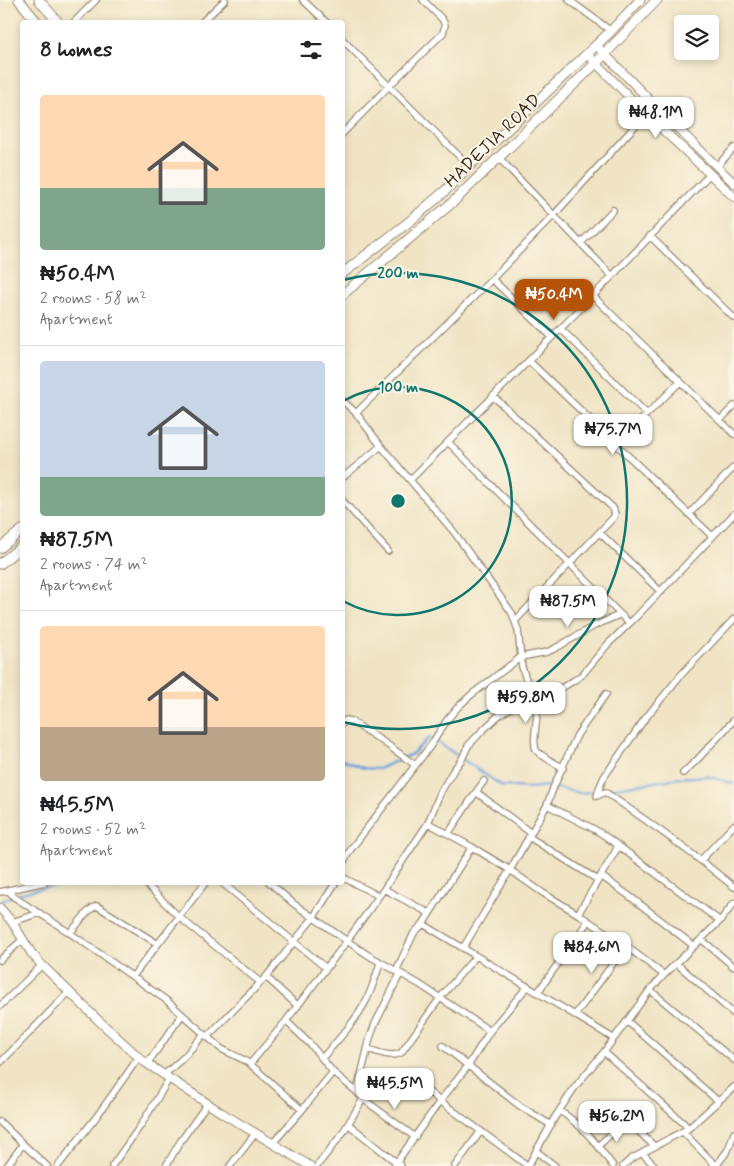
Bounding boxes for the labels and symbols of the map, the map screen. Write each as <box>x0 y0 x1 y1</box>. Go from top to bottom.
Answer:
street label: HADEJIA ROAD <box>440 89 546 193</box>
pin: ₦48.1M <box>615 96 697 139</box>
text: 200 m <box>378 264 419 284</box>
pin: ₦50.4M <box>513 278 595 321</box>
text: 100 m <box>378 378 418 398</box>
pin: ₦75.7M <box>572 414 654 456</box>
centre of rings <box>389 492 407 510</box>
pin: ₦87.5M <box>527 586 609 628</box>
pin: ₦59.8M <box>485 682 567 724</box>
pin: ₦84.6M <box>551 932 633 974</box>
pin: ₦45.5M <box>354 1068 436 1110</box>
pin: ₦56.2M <box>576 1100 658 1143</box>

